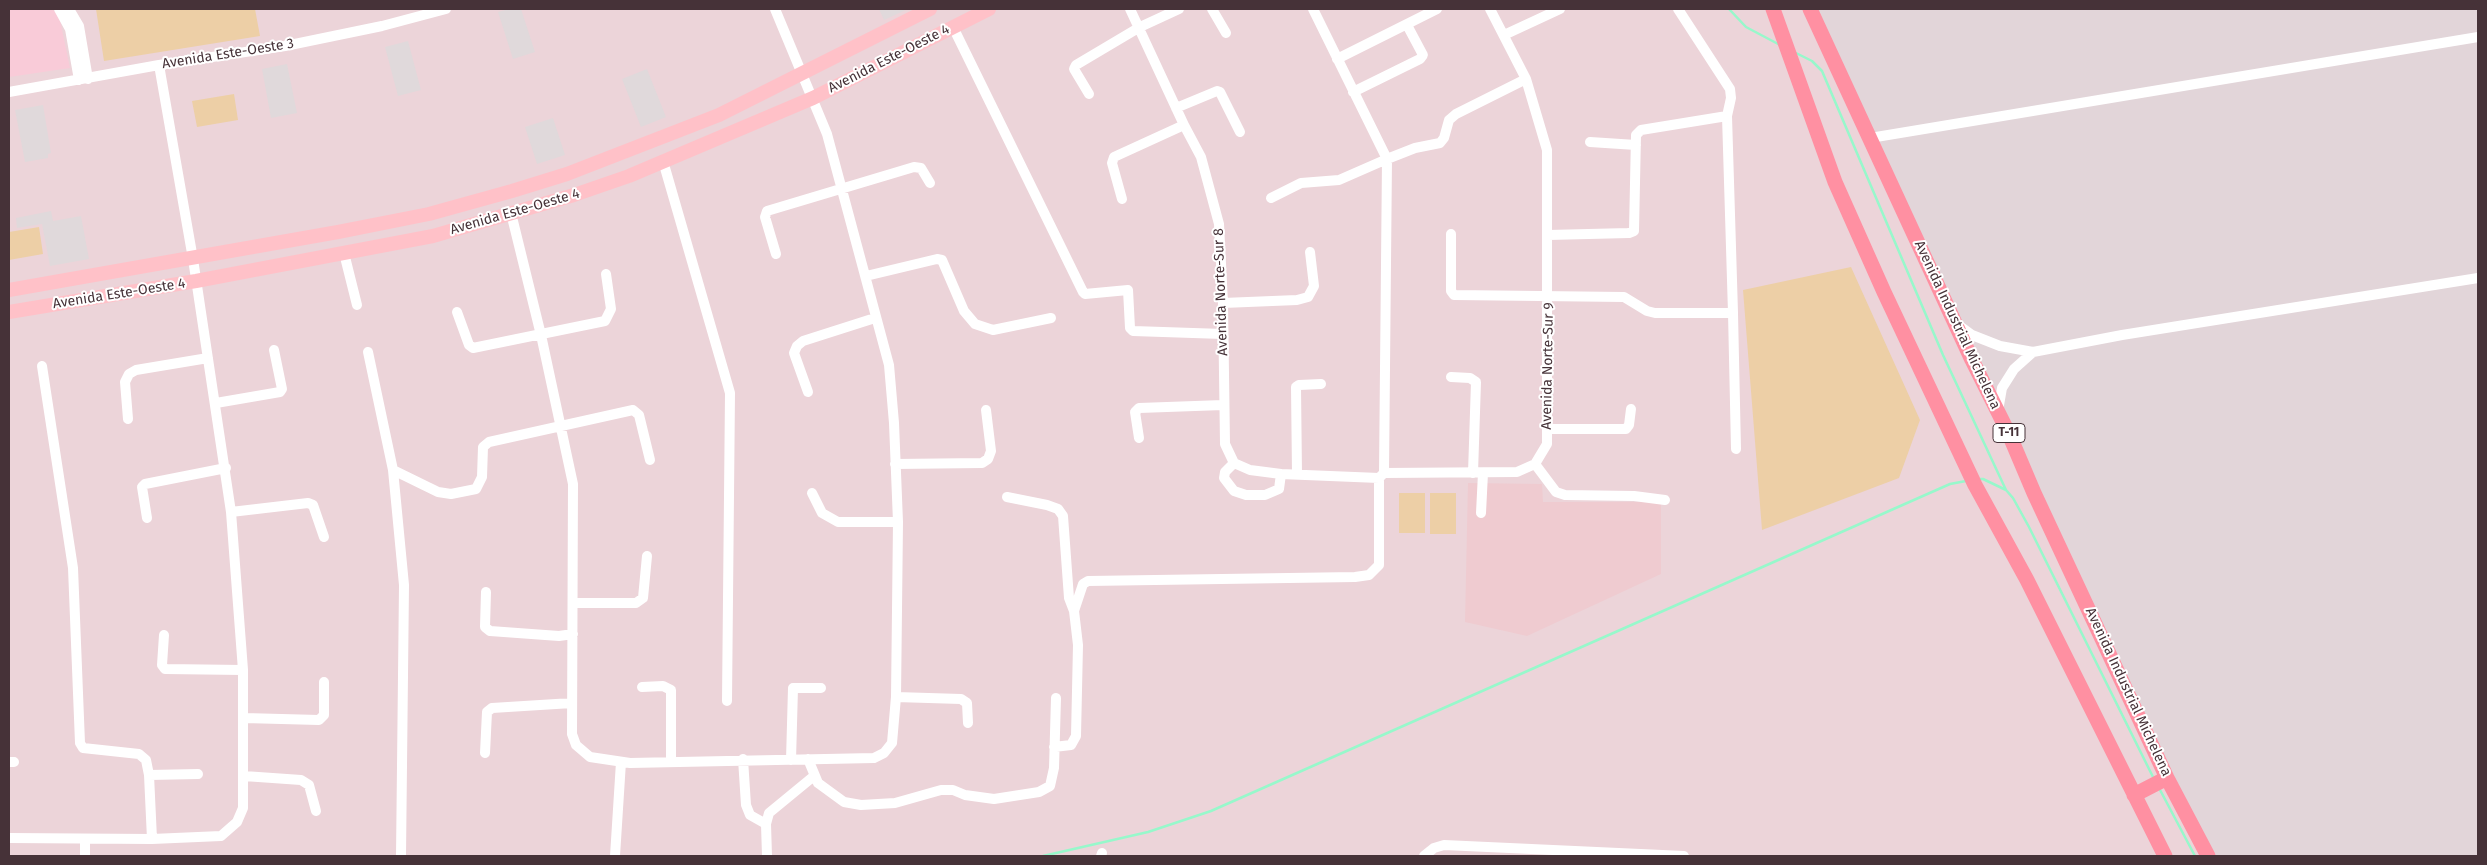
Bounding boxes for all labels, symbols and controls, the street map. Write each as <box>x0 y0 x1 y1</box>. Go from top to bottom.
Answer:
street label: Avenida Este-Oeste 4 <box>826 21 952 97</box>
street label: Avenida Este-Oeste 3 <box>161 35 295 73</box>
street label: Avenida Este-Oeste 4 <box>448 185 582 239</box>
street label: Avenida Norte-Sur 8 <box>1210 228 1232 356</box>
street label: Avenida Industrial Michelena <box>1910 238 2004 412</box>
street label: Avenida Este-Oeste 4 <box>52 275 186 313</box>
street label: Avenida Norte-Sur 9 <box>1538 302 1558 430</box>
road number: T-11 <box>1993 423 2025 442</box>
street label: Avenida Industrial Michelena <box>2081 605 2175 779</box>

